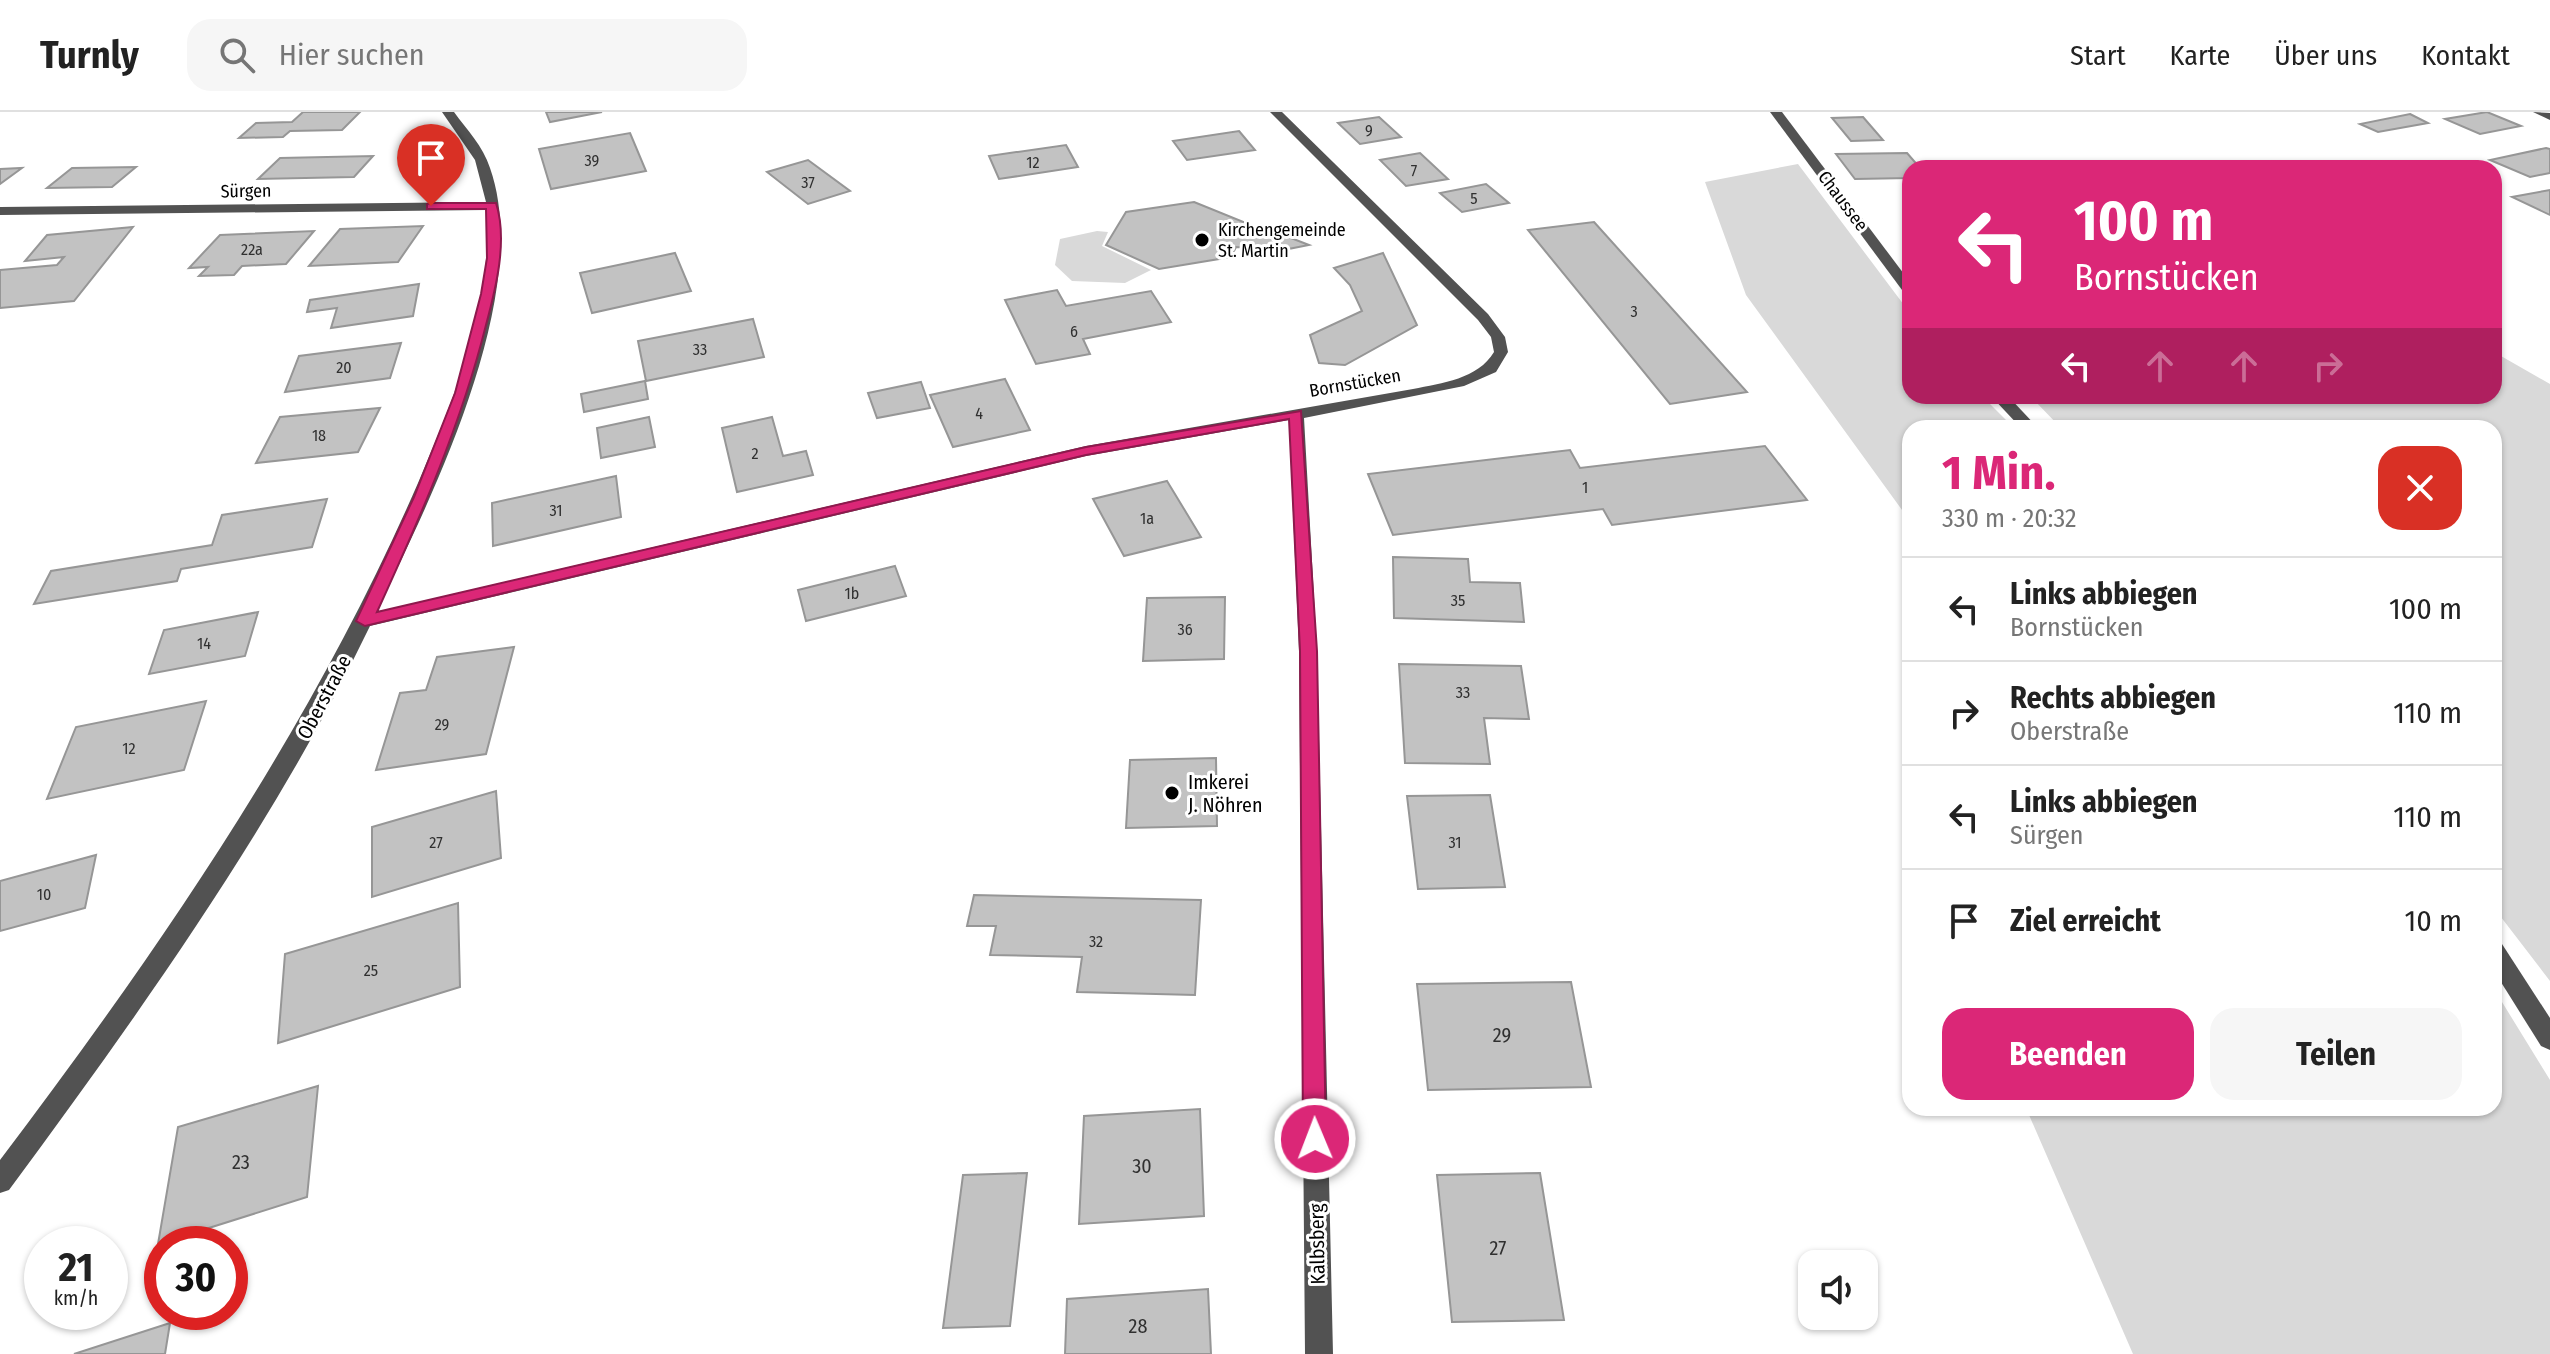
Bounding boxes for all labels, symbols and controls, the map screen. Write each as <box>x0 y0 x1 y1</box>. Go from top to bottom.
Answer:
search box <box>187 19 747 91</box>
text: Turnly <box>40 32 139 78</box>
icon: search <box>215 33 259 77</box>
text: Hier suchen <box>279 37 425 73</box>
text: Start <box>2070 39 2126 72</box>
text: Karte <box>2170 39 2230 72</box>
text: Über uns <box>2274 39 2377 72</box>
text: Kontakt <box>2421 39 2510 72</box>
house number: 9 <box>1365 121 1373 140</box>
pin <box>397 124 465 206</box>
icon: arrive <box>409 136 453 180</box>
house number: 39 <box>585 151 600 170</box>
house number: 12 <box>1026 153 1040 172</box>
house number: 7 <box>1411 161 1418 180</box>
street label: Chaussee <box>1813 167 1873 236</box>
house number: 37 <box>801 173 815 192</box>
street label: Sürgen <box>220 180 272 202</box>
text: 100 m <box>2074 188 2213 255</box>
house number: 5 <box>1470 189 1478 208</box>
icon: left <box>1942 192 2046 296</box>
place label: Kirchengemeinde St. Martin <box>1218 219 1346 262</box>
marker: Kirchengemeinde St. Martin <box>1193 231 1211 249</box>
house number: 22a <box>241 240 263 259</box>
text: Bornstücken <box>2074 256 2259 300</box>
house number: 3 <box>1630 302 1638 321</box>
house number: 6 <box>1070 322 1078 341</box>
house number: 33 <box>693 340 707 359</box>
icon: left <box>2054 344 2098 388</box>
icon: ahead <box>2138 344 2182 388</box>
icon: ahead <box>2222 344 2266 388</box>
icon: right <box>2306 344 2350 388</box>
house number: 20 <box>336 358 352 377</box>
street label: Bornstücken <box>1308 364 1402 402</box>
house number: 4 <box>975 404 983 423</box>
house number: 18 <box>312 426 326 445</box>
house number: 2 <box>751 444 759 463</box>
text: 1 Min. <box>1942 444 2055 502</box>
button: close <box>2378 446 2462 530</box>
house number: 1 <box>1582 478 1588 497</box>
house number: 31 <box>549 501 563 520</box>
text: 330 m · 20:32 <box>1942 503 2077 534</box>
house number: 1a <box>1140 509 1154 528</box>
text: Links abbiegen <box>2010 576 2198 612</box>
house number: 1b <box>845 584 859 603</box>
icon: left <box>1942 587 1986 631</box>
house number: 35 <box>1451 591 1465 610</box>
text: 100 m <box>2389 591 2462 627</box>
text: Bornstücken <box>2010 612 2143 643</box>
house number: 36 <box>1177 620 1193 639</box>
house number: 14 <box>197 634 211 653</box>
street label: Oberstraße <box>292 651 356 743</box>
text: Rechts abbiegen <box>2010 680 2216 716</box>
house number: 33 <box>1456 683 1470 702</box>
icon: right <box>1942 691 1986 735</box>
text: 110 m <box>2393 695 2462 731</box>
house number: 29 <box>435 715 450 734</box>
text: Oberstraße <box>2010 716 2129 747</box>
house number: 12 <box>122 739 136 758</box>
place label: Imkerei J. Nöhren <box>1188 770 1262 817</box>
marker: Imkerei J. Nöhren <box>1163 784 1181 802</box>
text: Links abbiegen <box>2010 784 2198 820</box>
icon: left <box>1942 795 1986 839</box>
text: 110 m <box>2393 799 2462 835</box>
text: Sürgen <box>2010 820 2084 851</box>
house number: 27 <box>429 833 443 852</box>
house number: 31 <box>1448 833 1462 852</box>
house number: 10 <box>37 885 51 904</box>
icon: arrive <box>1942 899 1986 943</box>
text: Ziel erreicht <box>2010 903 2161 939</box>
text: 10 m <box>2405 903 2462 939</box>
house number: 32 <box>1089 932 1103 951</box>
house number: 25 <box>364 961 378 980</box>
button: Beenden <box>1942 1008 2194 1100</box>
button: Teilen <box>2210 1008 2462 1100</box>
house number: 29 <box>1493 1023 1511 1047</box>
position arrow <box>1273 1097 1357 1181</box>
house number: 23 <box>232 1150 250 1174</box>
house number: 30 <box>1132 1154 1152 1178</box>
street label: Kalbsberg <box>1304 1203 1330 1285</box>
speed limit sign: 30 <box>144 1226 248 1330</box>
house number: 27 <box>1490 1236 1506 1260</box>
text: 21 <box>59 1244 93 1292</box>
map controls <box>1798 1250 1878 1330</box>
button: sound <box>1798 1250 1878 1330</box>
text: km/h <box>54 1286 98 1310</box>
house number: 28 <box>1129 1314 1147 1338</box>

